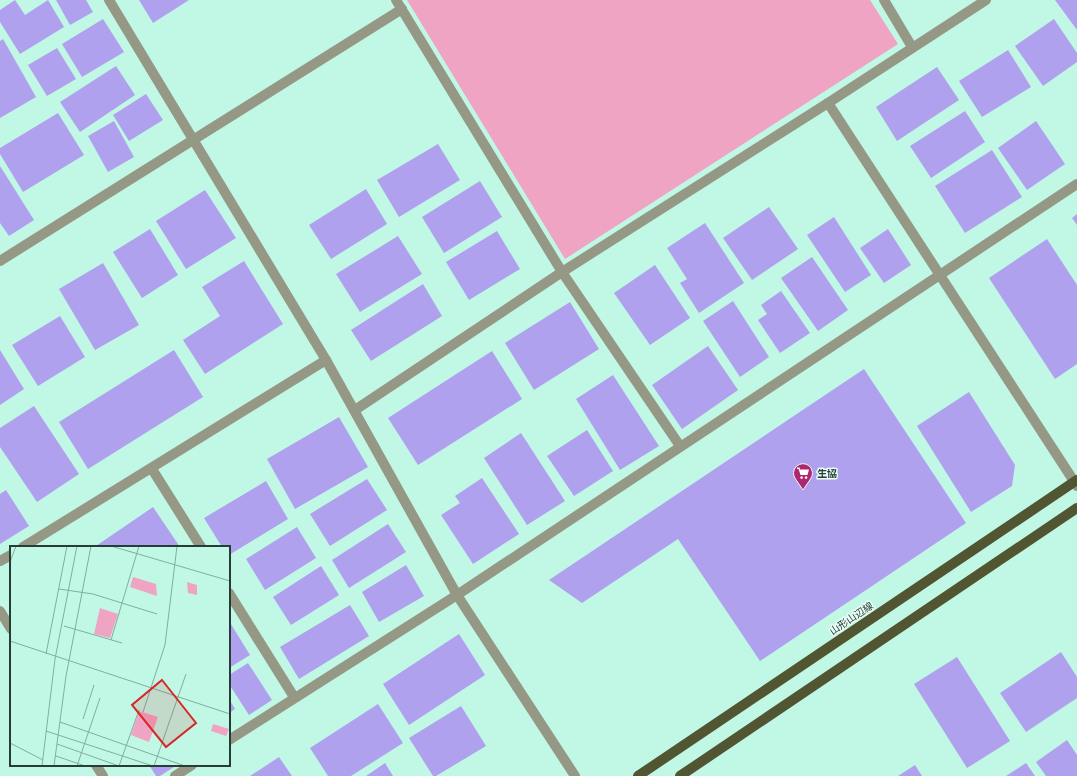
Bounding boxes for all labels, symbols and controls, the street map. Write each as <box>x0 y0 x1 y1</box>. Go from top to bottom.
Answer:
supermarket icon: 生協 <box>792 462 814 490</box>
place label: 生協 <box>817 467 837 480</box>
inset map <box>10 546 230 766</box>
street label: 山形山辺線 <box>827 599 876 638</box>

